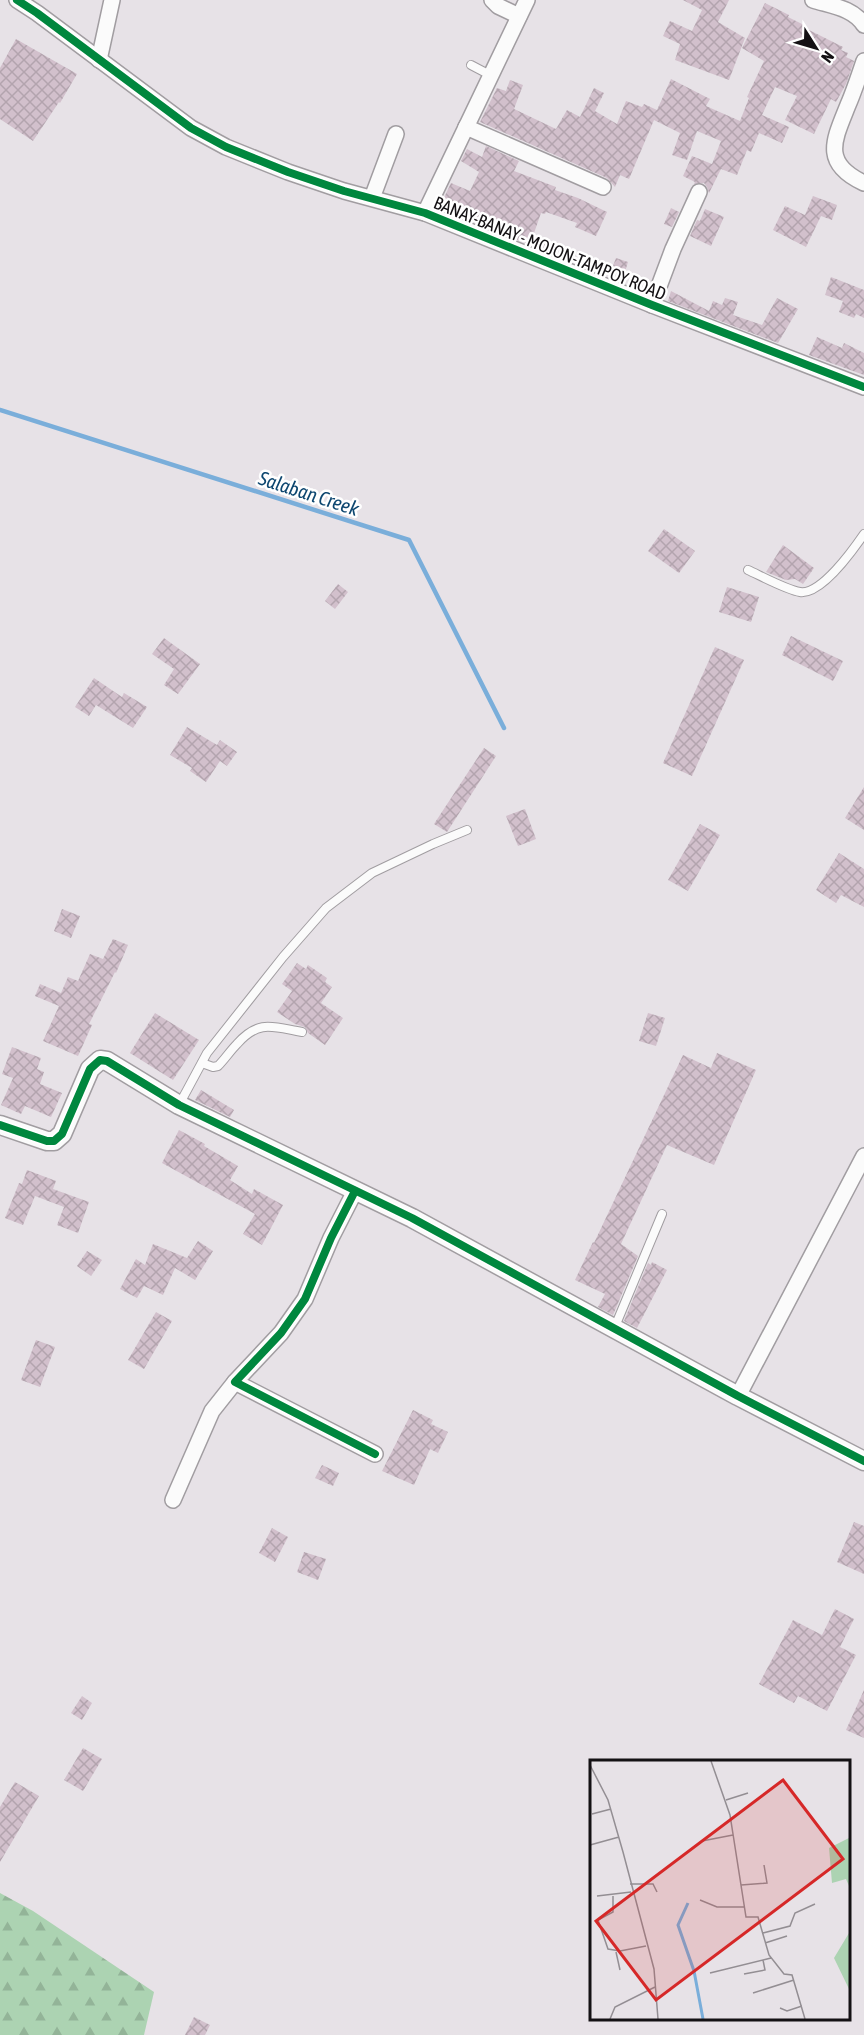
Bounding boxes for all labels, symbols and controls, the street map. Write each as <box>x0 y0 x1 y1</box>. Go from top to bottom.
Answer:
north arrow <box>786 18 846 78</box>
text: N <box>818 48 838 66</box>
street label: BANAY-BANAY - MOJON-TAMPOY ROAD <box>431 192 669 304</box>
water label: Salaban Creek <box>255 466 362 520</box>
inset map <box>590 1760 849 2020</box>

